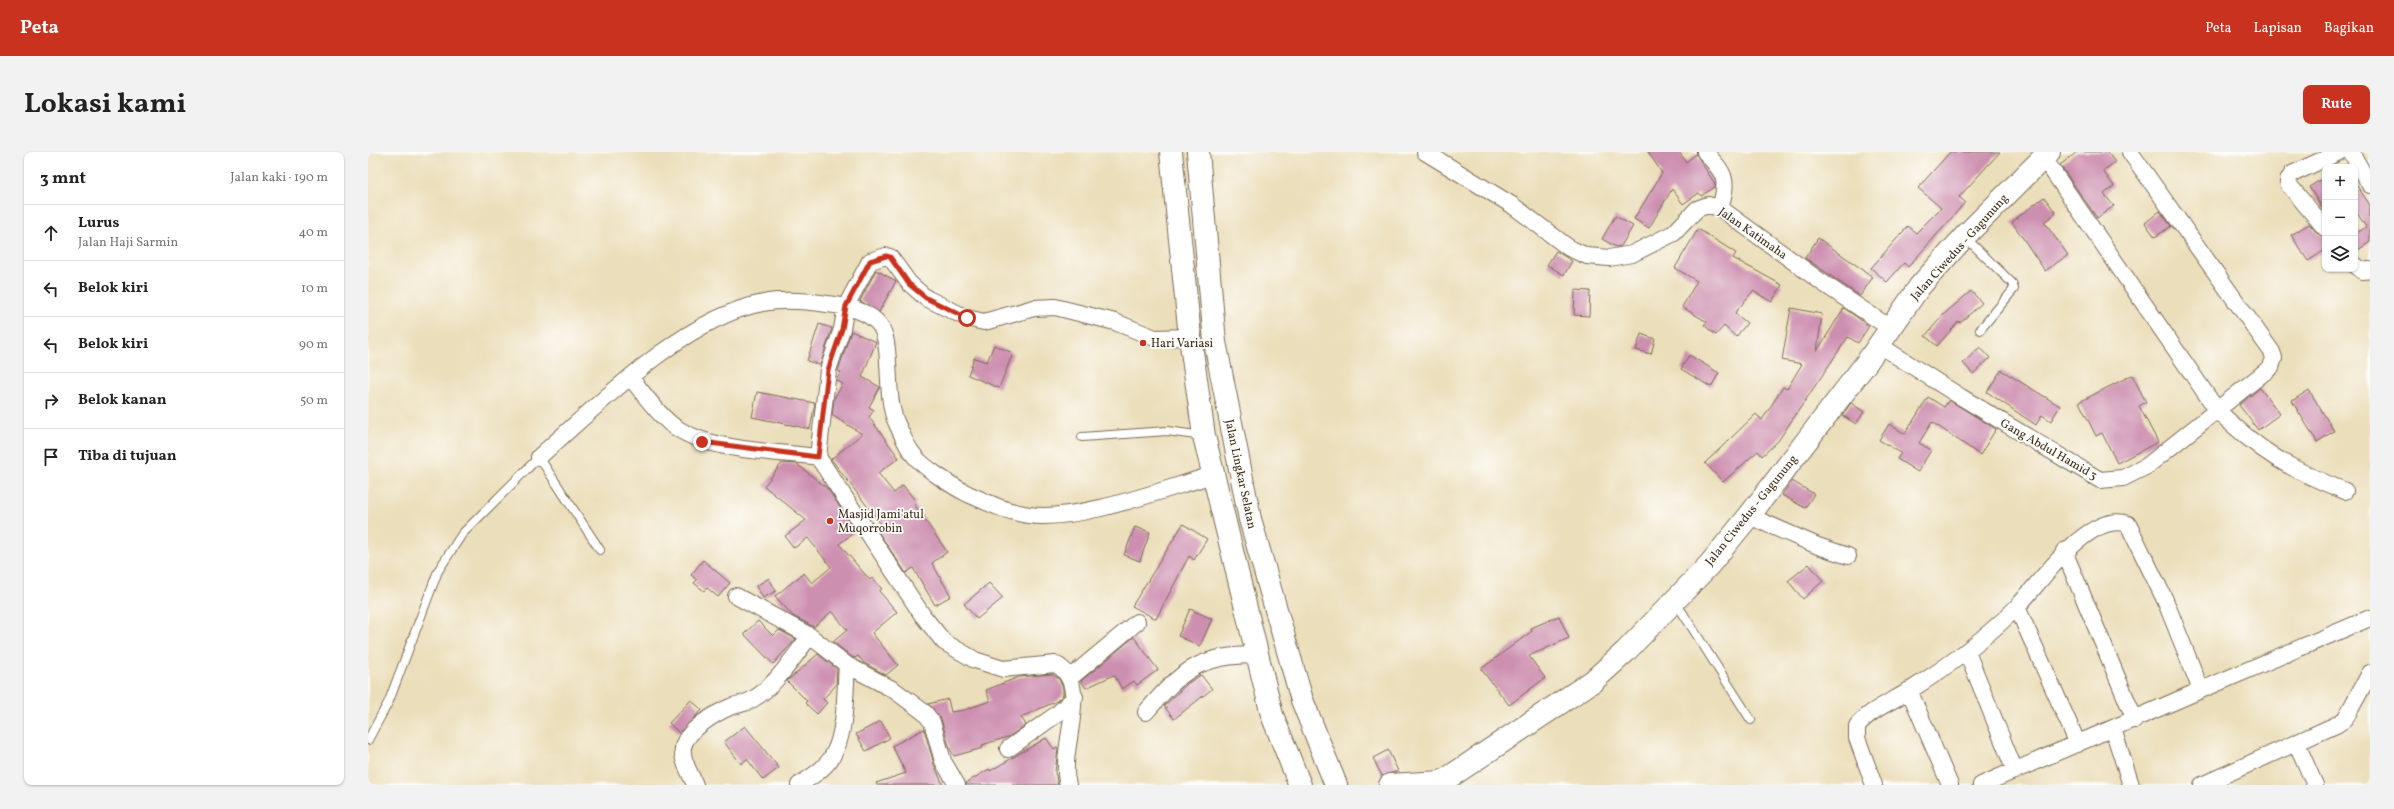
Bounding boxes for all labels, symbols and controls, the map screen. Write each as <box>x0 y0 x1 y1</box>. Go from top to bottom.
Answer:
text: Peta <box>20 15 59 41</box>
text: Peta <box>2205 19 2232 38</box>
text: Lapisan <box>2254 19 2302 38</box>
text: Bagikan <box>2324 19 2374 38</box>
text: Lokasi kami <box>24 85 186 124</box>
button: Rute <box>2303 85 2370 124</box>
map controls <box>2322 164 2358 272</box>
button: + <box>2322 164 2358 200</box>
text: 3 mnt <box>40 167 86 190</box>
text: Jalan kaki · 190 m <box>230 169 328 187</box>
street label: Jalan Ciwedus - Gagunung <box>1908 191 2012 304</box>
button: − <box>2322 200 2358 236</box>
street label: Jalan Katimaha <box>1715 204 1790 263</box>
text: Lurus <box>78 213 119 234</box>
icon: ahead <box>40 222 62 244</box>
text: 40 m <box>299 224 328 242</box>
text: Jalan Haji Sarmin <box>78 234 178 252</box>
button: layers <box>2322 236 2358 272</box>
icon: left <box>40 278 62 300</box>
text: Belok kiri <box>78 278 148 299</box>
text: 10 m <box>301 280 328 298</box>
route start <box>958 309 976 327</box>
icon: left <box>40 334 62 356</box>
text: Belok kiri <box>78 334 148 355</box>
text: 90 m <box>299 336 328 354</box>
place label: Hari Variasi <box>1151 336 1214 352</box>
marker: Hari Variasi <box>1138 338 1148 348</box>
icon: right <box>40 390 62 412</box>
text: Belok kanan <box>78 390 167 411</box>
text: 50 m <box>300 392 328 410</box>
street label: Gang Abdul Hamid 3 <box>1997 416 2100 484</box>
street label: Jalan Lingkar Selatan <box>1221 418 1259 530</box>
route end <box>693 433 711 451</box>
icon: arrive <box>40 446 62 468</box>
text: Tiba di tujuan <box>78 446 177 467</box>
street label: Jalan Ciwedus - Gagunung <box>1702 452 1802 569</box>
place label: Masjid Jami'atul Muqorrobin <box>838 507 924 537</box>
marker: Masjid Jami'atul Muqorrobin <box>825 516 835 526</box>

